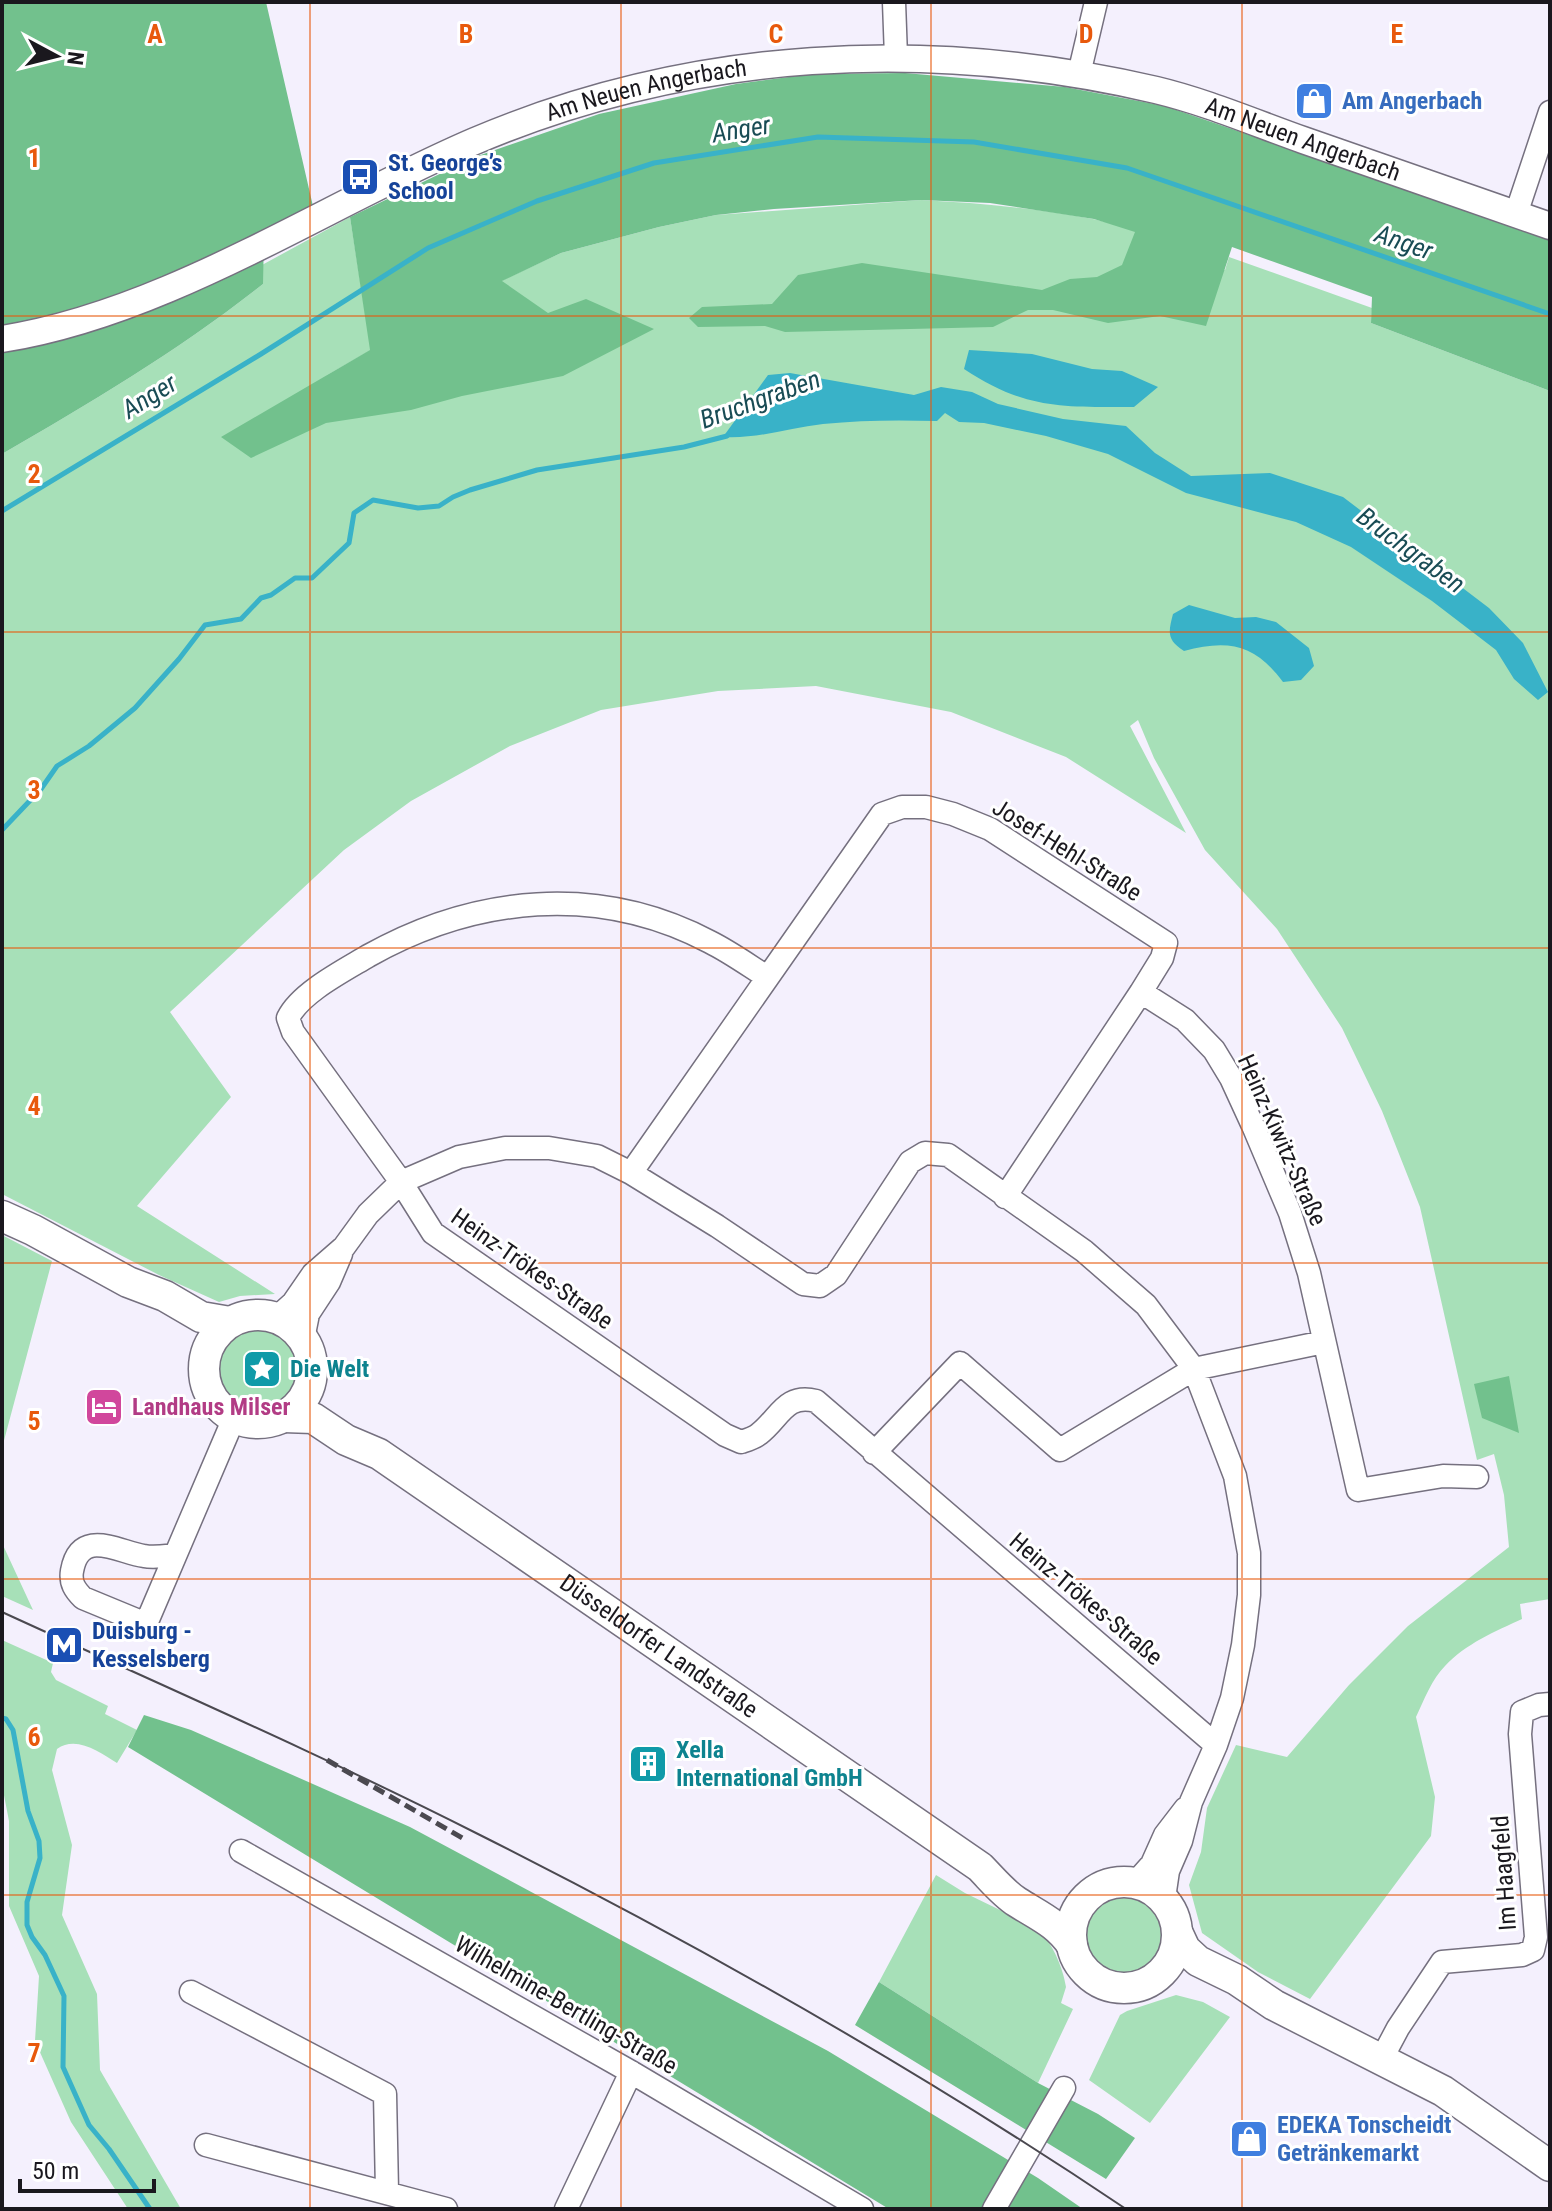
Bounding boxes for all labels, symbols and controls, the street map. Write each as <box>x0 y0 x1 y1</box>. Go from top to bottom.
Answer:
north arrow <box>16 16 96 96</box>
text: A <box>147 19 163 49</box>
text: B <box>459 19 473 49</box>
text: C <box>769 19 784 49</box>
text: D <box>1079 19 1093 49</box>
text: E <box>1391 19 1404 49</box>
text: N <box>62 50 89 67</box>
street label: Am Neuen Angerbach <box>543 54 749 132</box>
shop icon: Am Angerbach <box>1293 80 1335 122</box>
place label: Am Angerbach <box>1342 87 1482 115</box>
street label: Am Neuen Angerbach <box>1202 91 1404 187</box>
water label: Anger <box>710 109 772 149</box>
text: 1 <box>27 143 41 173</box>
place label: St. George’s School <box>388 149 503 205</box>
bus stop icon: St. George’s School <box>339 156 381 198</box>
water label: Anger <box>1370 218 1438 266</box>
water label: Bruchgraben <box>696 363 824 435</box>
water label: Anger <box>115 367 183 425</box>
text: 2 <box>27 459 41 489</box>
water label: Bruchgraben <box>1351 501 1471 599</box>
text: 3 <box>27 775 41 805</box>
street label: Josef-Hehl-Straße <box>987 793 1147 907</box>
street label: Heinz-Kiwitz-Straße <box>1232 1050 1332 1230</box>
text: 4 <box>27 1091 41 1121</box>
street label: Heinz-Trökes-Straße <box>446 1203 618 1335</box>
place icon: Die Welt <box>241 1348 283 1390</box>
place label: Die Welt <box>290 1355 369 1383</box>
hotel icon: Landhaus Milser <box>83 1386 125 1428</box>
place label: Landhaus Milser <box>132 1393 291 1421</box>
text: 5 <box>27 1406 41 1436</box>
street label: Heinz-Trökes-Straße <box>1004 1527 1168 1671</box>
street label: Düsseldorfer Landstraße <box>555 1569 763 1724</box>
place label: Duisburg - Kesselsberg <box>92 1617 210 1673</box>
metro station icon: Duisburg - Kesselsberg <box>43 1624 85 1666</box>
text: 6 <box>27 1722 41 1752</box>
place label: Xella International GmbH <box>676 1736 863 1792</box>
building icon: Xella International GmbH <box>627 1743 669 1785</box>
street label: Im Haagfeld <box>1486 1815 1522 1931</box>
street label: Wilhelmine-Bertling-Straße <box>450 1930 682 2080</box>
text: 7 <box>27 2038 41 2068</box>
place label: EDEKA Tonscheidt Getränkemarkt <box>1277 2111 1451 2167</box>
shop icon: EDEKA Tonscheidt Getränkemarkt <box>1228 2118 1270 2160</box>
scale bar <box>20 2143 154 2193</box>
text: 50 m <box>32 2157 79 2185</box>

